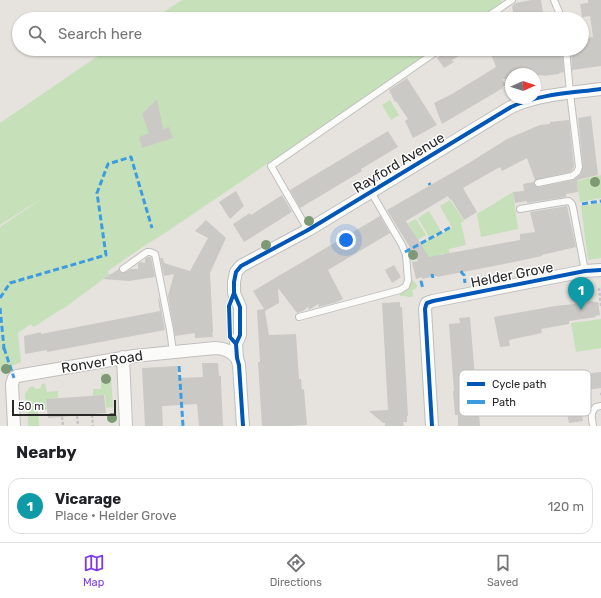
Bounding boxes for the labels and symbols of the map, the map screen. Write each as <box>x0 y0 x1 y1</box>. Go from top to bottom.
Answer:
north arrow <box>505 68 541 104</box>
street label: Rayford Avenue <box>350 129 448 197</box>
your location <box>336 230 356 250</box>
street label: Helder Grove <box>469 259 555 291</box>
pin: 1 <box>568 277 594 310</box>
street label: Ronver Road <box>60 347 144 377</box>
legend <box>459 370 591 416</box>
text: Cycle path <box>492 378 546 391</box>
text: Path <box>492 396 516 409</box>
scale bar <box>12 398 116 417</box>

